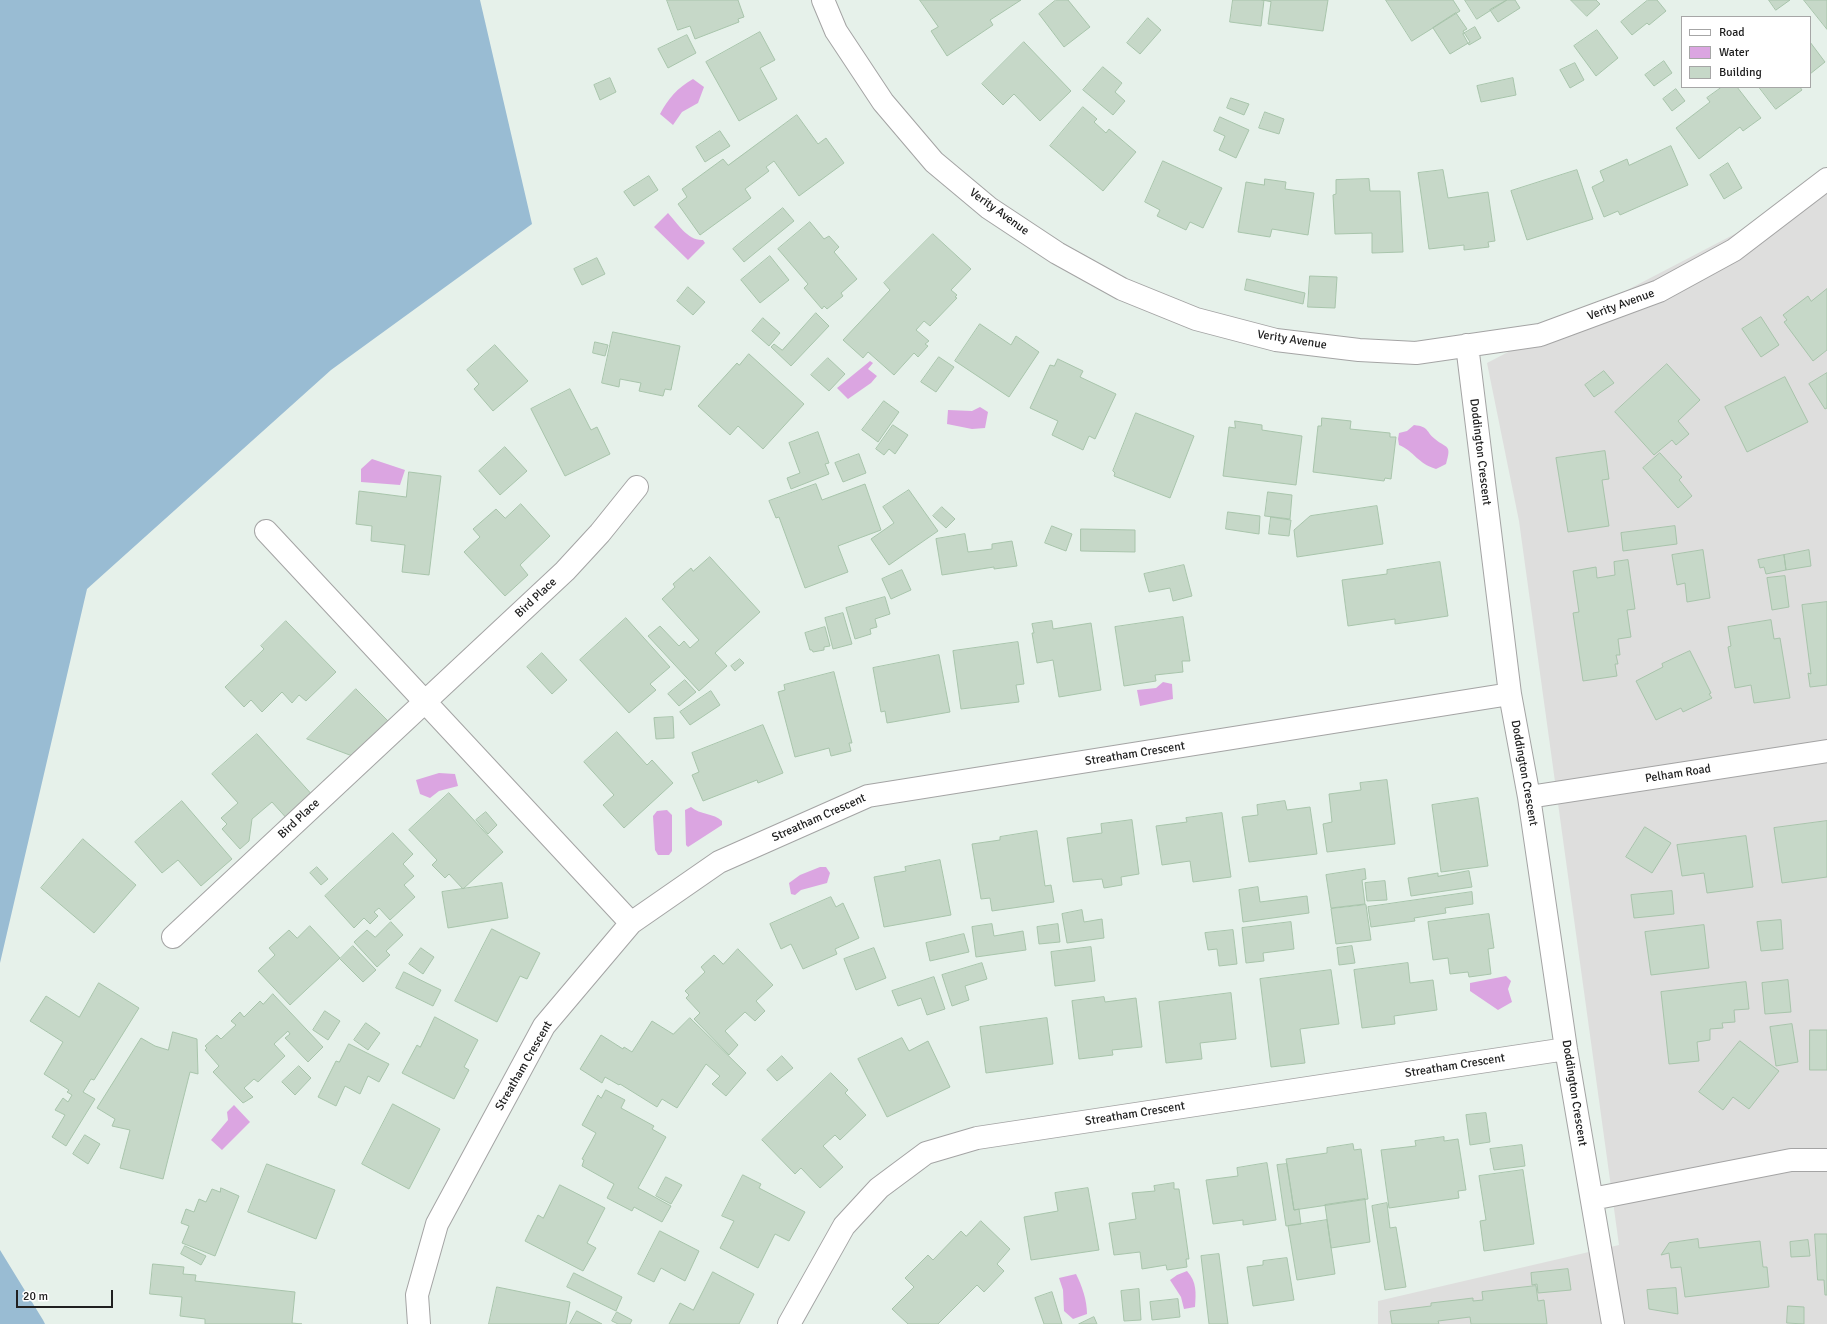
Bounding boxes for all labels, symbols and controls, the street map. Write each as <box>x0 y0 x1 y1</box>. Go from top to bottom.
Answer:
legend <box>1681 16 1811 88</box>
text: Road <box>1719 25 1745 40</box>
text: Water <box>1719 45 1749 60</box>
text: Building <box>1719 65 1762 80</box>
street label: Verity Avenue <box>966 186 1032 238</box>
street label: Verity Avenue <box>1586 286 1656 324</box>
street label: Verity Avenue <box>1256 327 1328 353</box>
street label: Doddington Crescent <box>1466 398 1494 506</box>
street label: Bird Place <box>512 575 560 621</box>
street label: Doddington Crescent <box>1508 719 1540 827</box>
street label: Streatham Crescent <box>1084 739 1186 769</box>
street label: Pelham Road <box>1644 762 1712 786</box>
street label: Streatham Crescent <box>770 791 868 845</box>
street label: Bird Place <box>275 796 323 842</box>
street label: Streatham Crescent <box>492 1019 556 1113</box>
street label: Doddington Crescent <box>1558 1039 1590 1147</box>
street label: Streatham Crescent <box>1404 1051 1506 1081</box>
street label: Streatham Crescent <box>1084 1099 1186 1129</box>
scale bar <box>18 1282 115 1308</box>
text: 20 m <box>23 1289 48 1304</box>

